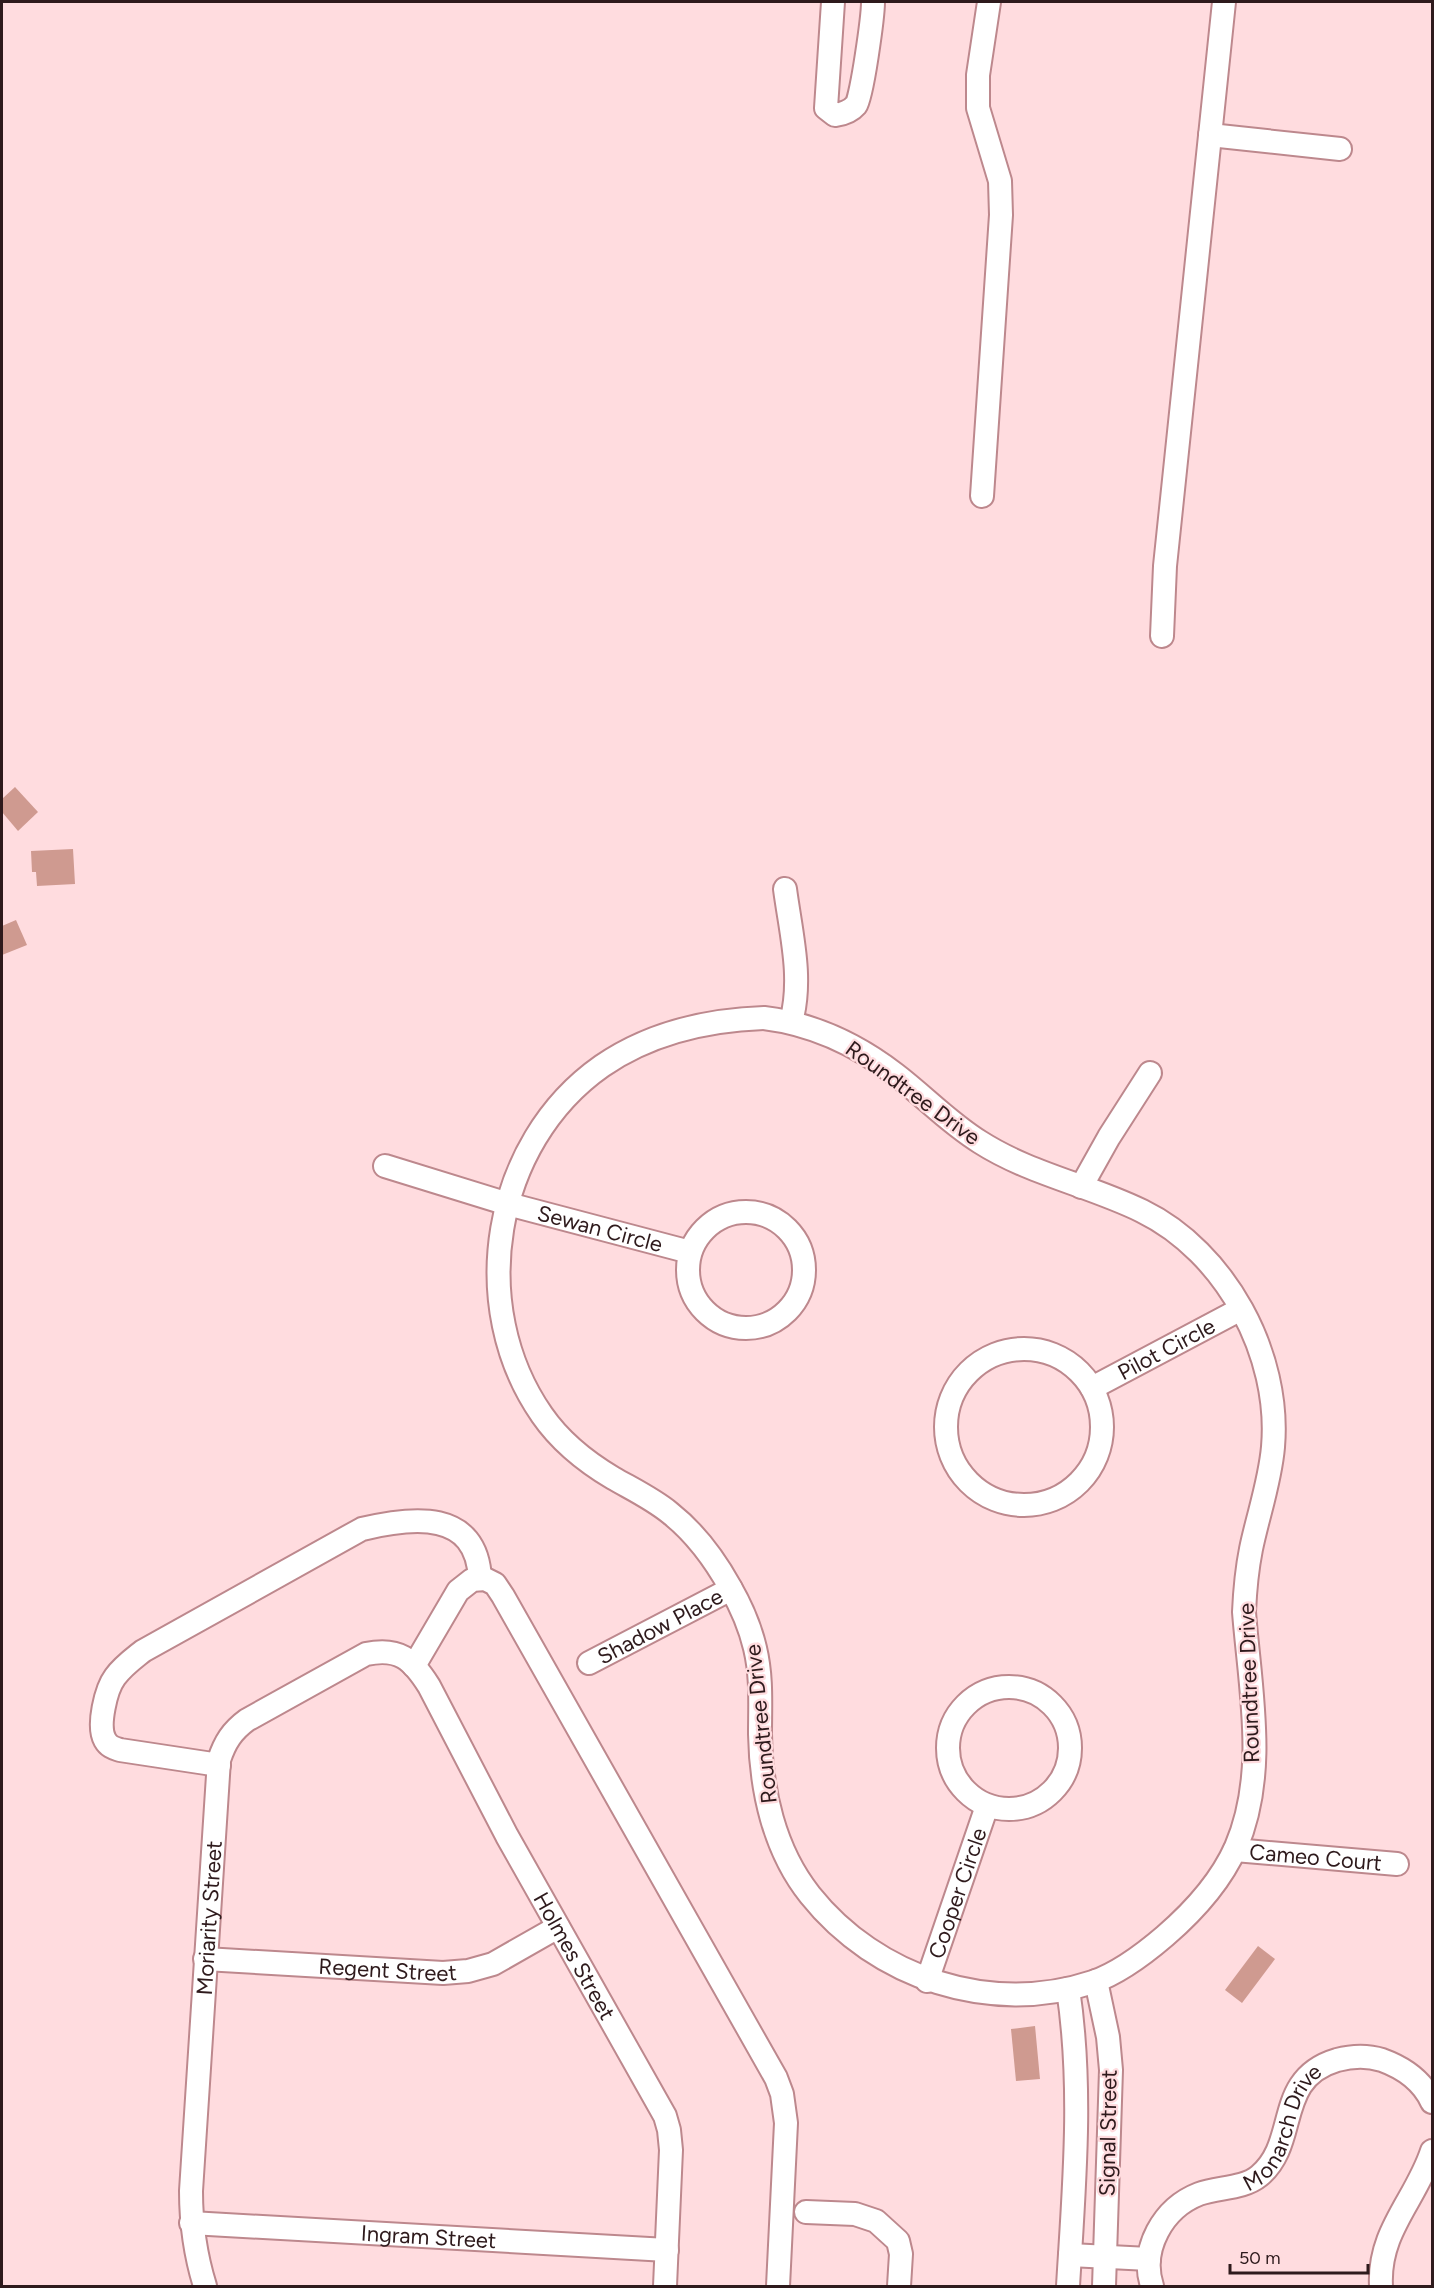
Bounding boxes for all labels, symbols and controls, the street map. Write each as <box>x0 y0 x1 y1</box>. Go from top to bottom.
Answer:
street label: Roundtree Drive <box>840 1035 986 1151</box>
street label: Sewan Circle <box>535 1199 666 1258</box>
street label: Pilot Circle <box>1113 1312 1220 1386</box>
street label: Shadow Place <box>593 1582 727 1670</box>
street label: Roundtree Drive <box>1233 1603 1265 1763</box>
street label: Roundtree Drive <box>739 1643 783 1805</box>
street label: Cooper Circle <box>922 1824 992 1962</box>
street label: Cameo Court <box>1248 1838 1383 1876</box>
street label: Moriarity Street <box>190 1840 227 1996</box>
street label: Holmes Street <box>528 1887 621 2024</box>
street label: Regent Street <box>318 1952 458 1987</box>
street label: Monarch Drive <box>1238 2057 1326 2196</box>
street label: Signal Street <box>1093 2069 1123 2197</box>
street label: Ingram Street <box>360 2219 497 2254</box>
scale bar <box>1230 2237 1368 2275</box>
text: 50 m <box>1239 2247 1281 2269</box>

